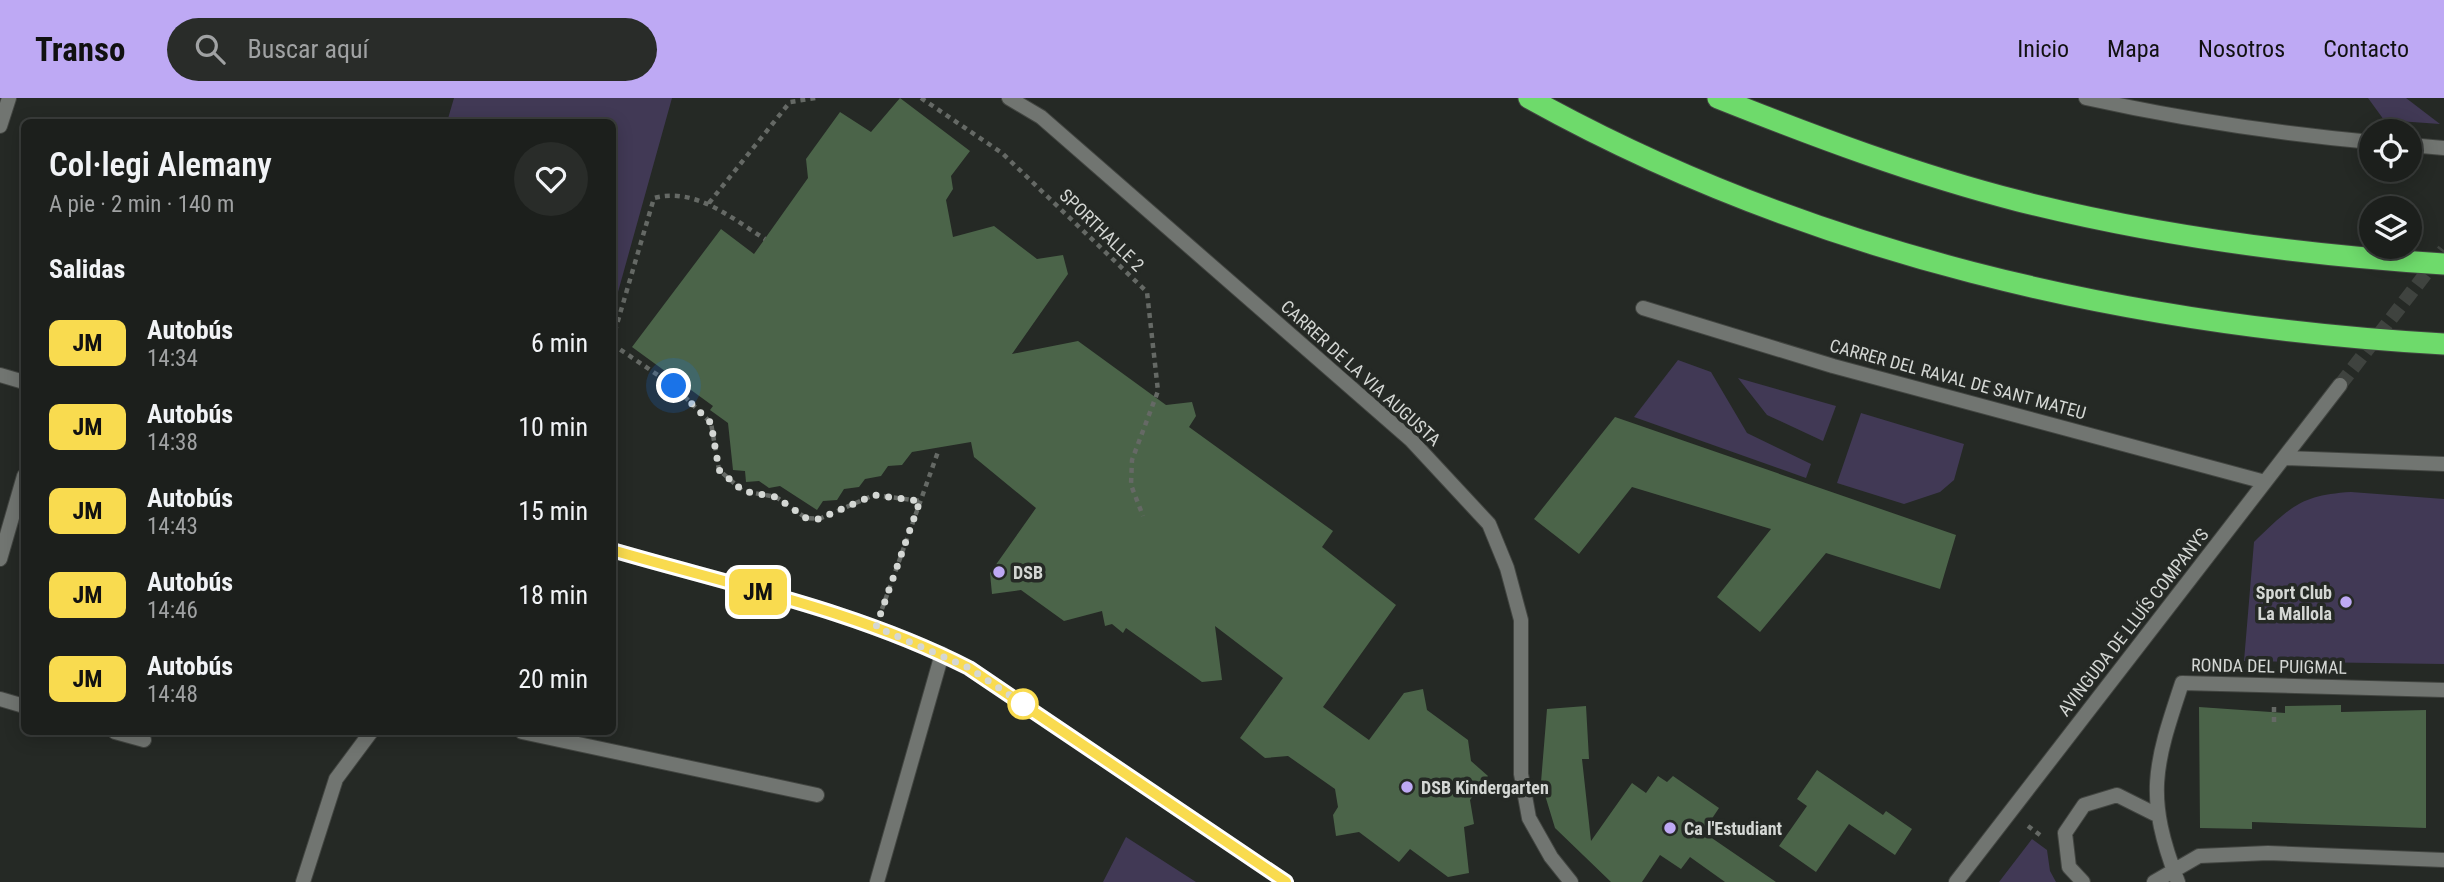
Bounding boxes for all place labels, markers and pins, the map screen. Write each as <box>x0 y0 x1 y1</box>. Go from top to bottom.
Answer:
place label: DSB <box>1013 562 1043 583</box>
marker: DSB <box>991 564 1007 580</box>
place label: Sport Club La Mallola <box>2256 582 2332 624</box>
marker: Sport Club La Mallola <box>2338 594 2354 610</box>
unlabelled marker <box>1008 689 1038 719</box>
place label: DSB Kindergarten <box>1421 777 1549 798</box>
marker: DSB Kindergarten <box>1399 779 1415 795</box>
place label: Ca l'Estudiant <box>1684 818 1783 839</box>
marker: Ca l'Estudiant <box>1662 820 1678 836</box>

